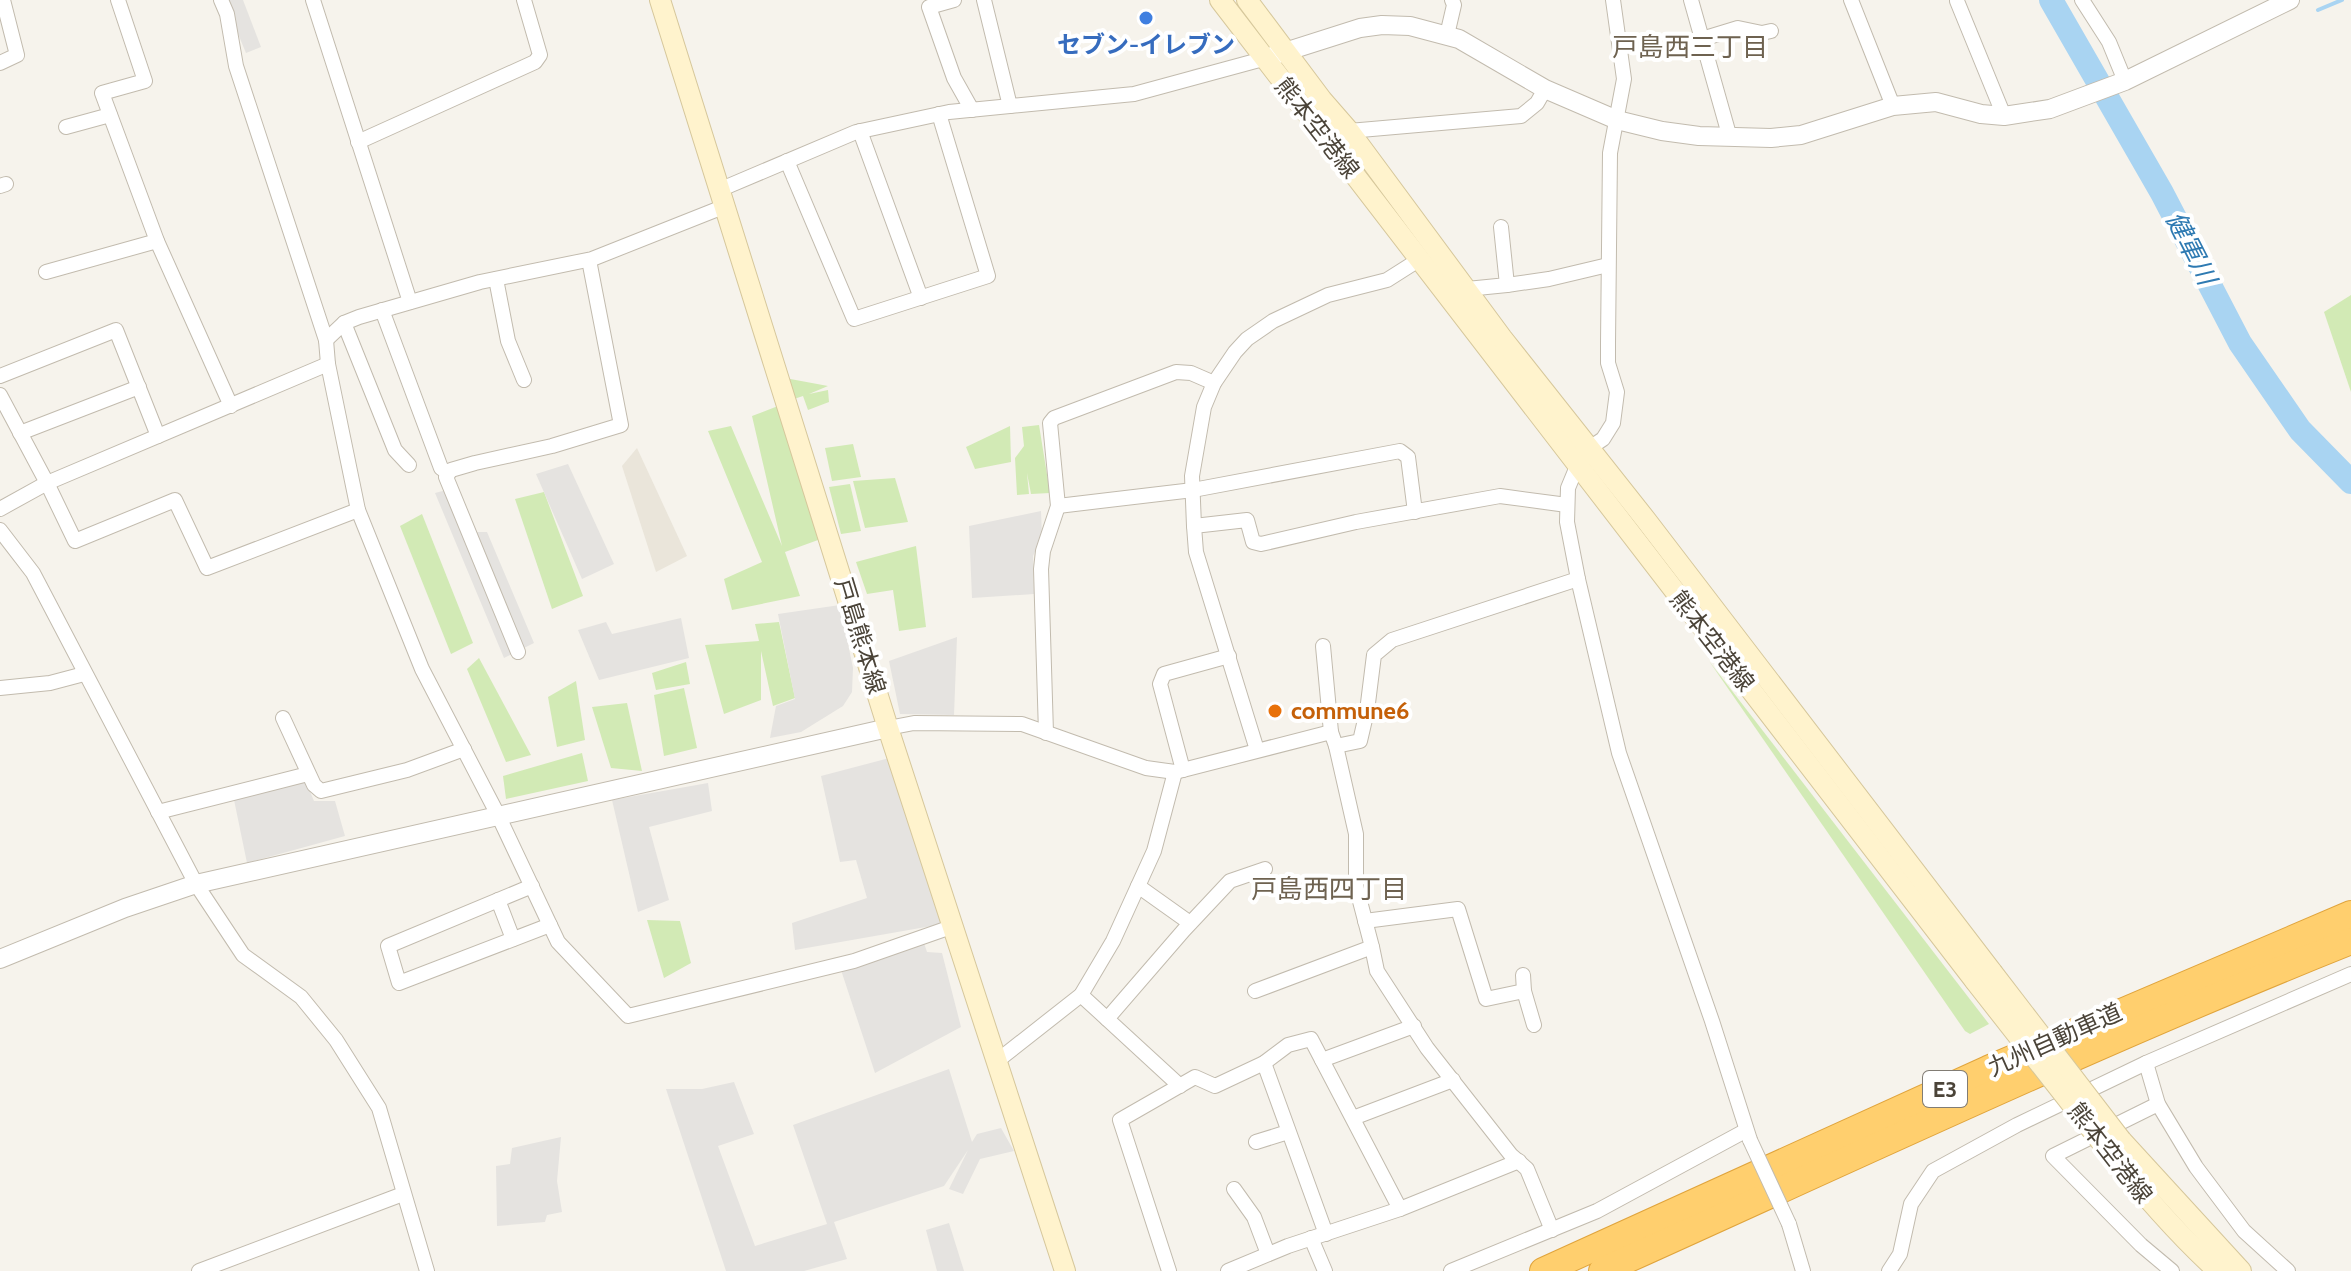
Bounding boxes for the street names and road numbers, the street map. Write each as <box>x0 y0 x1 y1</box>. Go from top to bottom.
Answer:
street label: 熊本空港線 <box>1269 71 1366 184</box>
street label: 戸島熊本線 <box>829 574 892 697</box>
street label: 熊本空港線 <box>1664 584 1761 697</box>
street label: 九州自動車道 <box>1983 997 2126 1082</box>
road number: E3 <box>1923 1071 1967 1107</box>
street label: 熊本空港線 <box>2062 1096 2159 1209</box>

